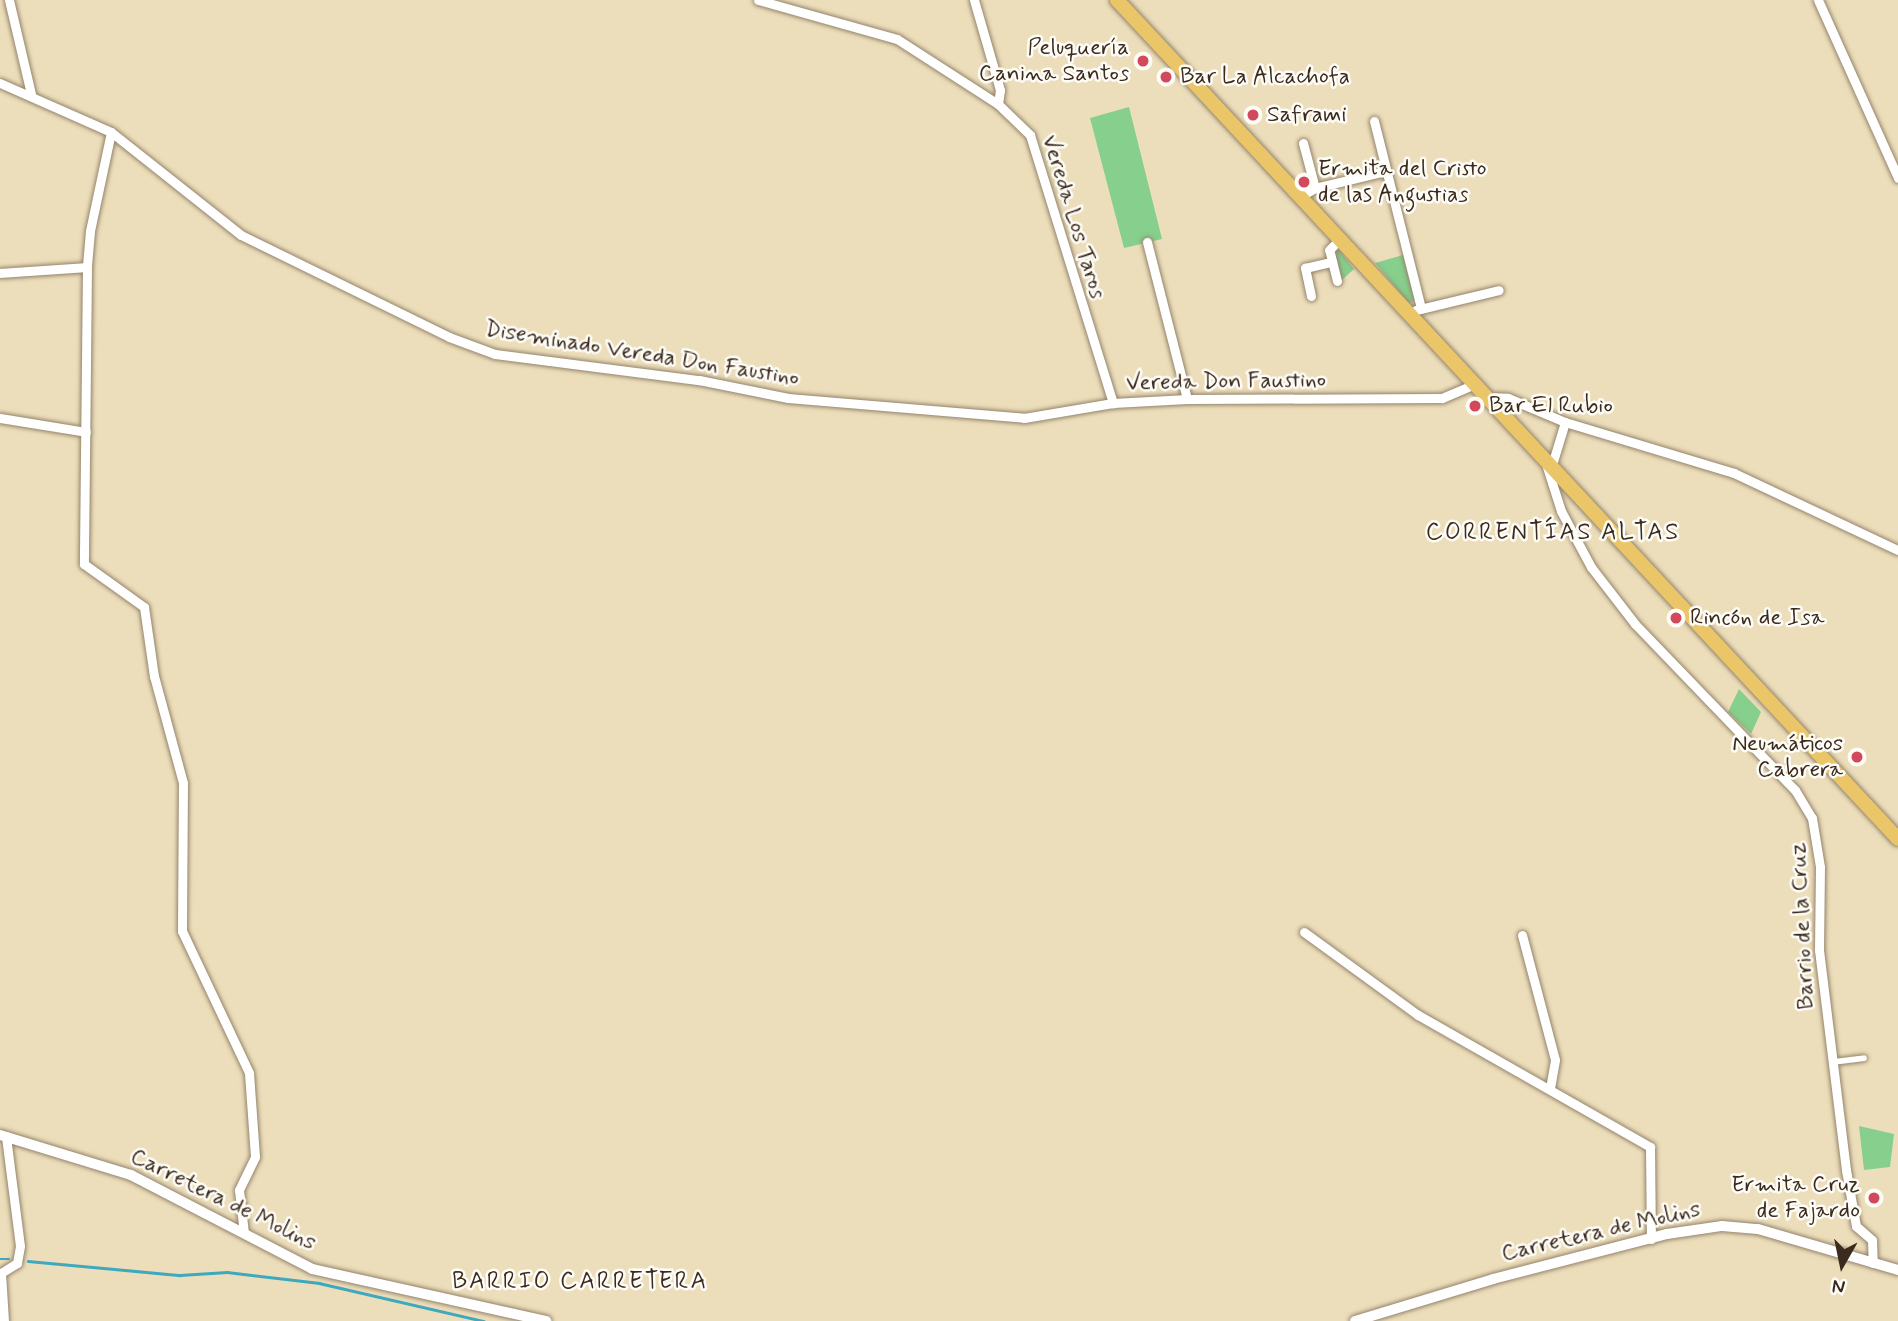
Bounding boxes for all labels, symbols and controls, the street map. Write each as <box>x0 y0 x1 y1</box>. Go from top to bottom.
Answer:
place label: Peluquería Canina Santos <box>979 34 1129 88</box>
marker: Peluquería Canina Santos <box>1135 53 1151 69</box>
place label: Bar La Alcachofa <box>1180 63 1350 91</box>
marker: Bar La Alcachofa <box>1158 69 1174 85</box>
place label: Saframi <box>1267 101 1347 129</box>
marker: Saframi <box>1245 107 1261 123</box>
street label: Vereda Los Taros <box>1035 133 1111 301</box>
place label: Ermita del Cristo de las Angustias <box>1318 155 1489 209</box>
marker: Ermita del Cristo de las Angustias <box>1296 174 1312 190</box>
street label: Diseminado Vereda Don Faustino <box>483 316 801 392</box>
street label: Vereda Don Faustino <box>1128 367 1324 397</box>
place label: Bar El Rubio <box>1489 392 1609 420</box>
marker: Bar El Rubio <box>1467 398 1483 414</box>
district label: CORRENTÍAS ALTAS <box>1423 519 1683 547</box>
place label: Rincón de Isa <box>1690 604 1819 632</box>
marker: Rincón de Isa <box>1668 610 1684 626</box>
place label: Neumáticos Cabrera <box>1732 730 1843 784</box>
marker: Neumáticos Cabrera <box>1849 749 1865 765</box>
street label: Barrio de la Cruz <box>1785 842 1821 1010</box>
street label: Carretera de Molins <box>125 1143 321 1257</box>
place label: Ermita Cruz de Fajardo <box>1731 1171 1860 1225</box>
marker: Ermita Cruz de Fajardo <box>1866 1190 1882 1206</box>
street label: Carretera de Molins <box>1499 1196 1703 1268</box>
north arrow <box>1807 1230 1877 1300</box>
district label: BARRIO CARRETERA <box>450 1268 710 1296</box>
text: N <box>1830 1273 1847 1300</box>

